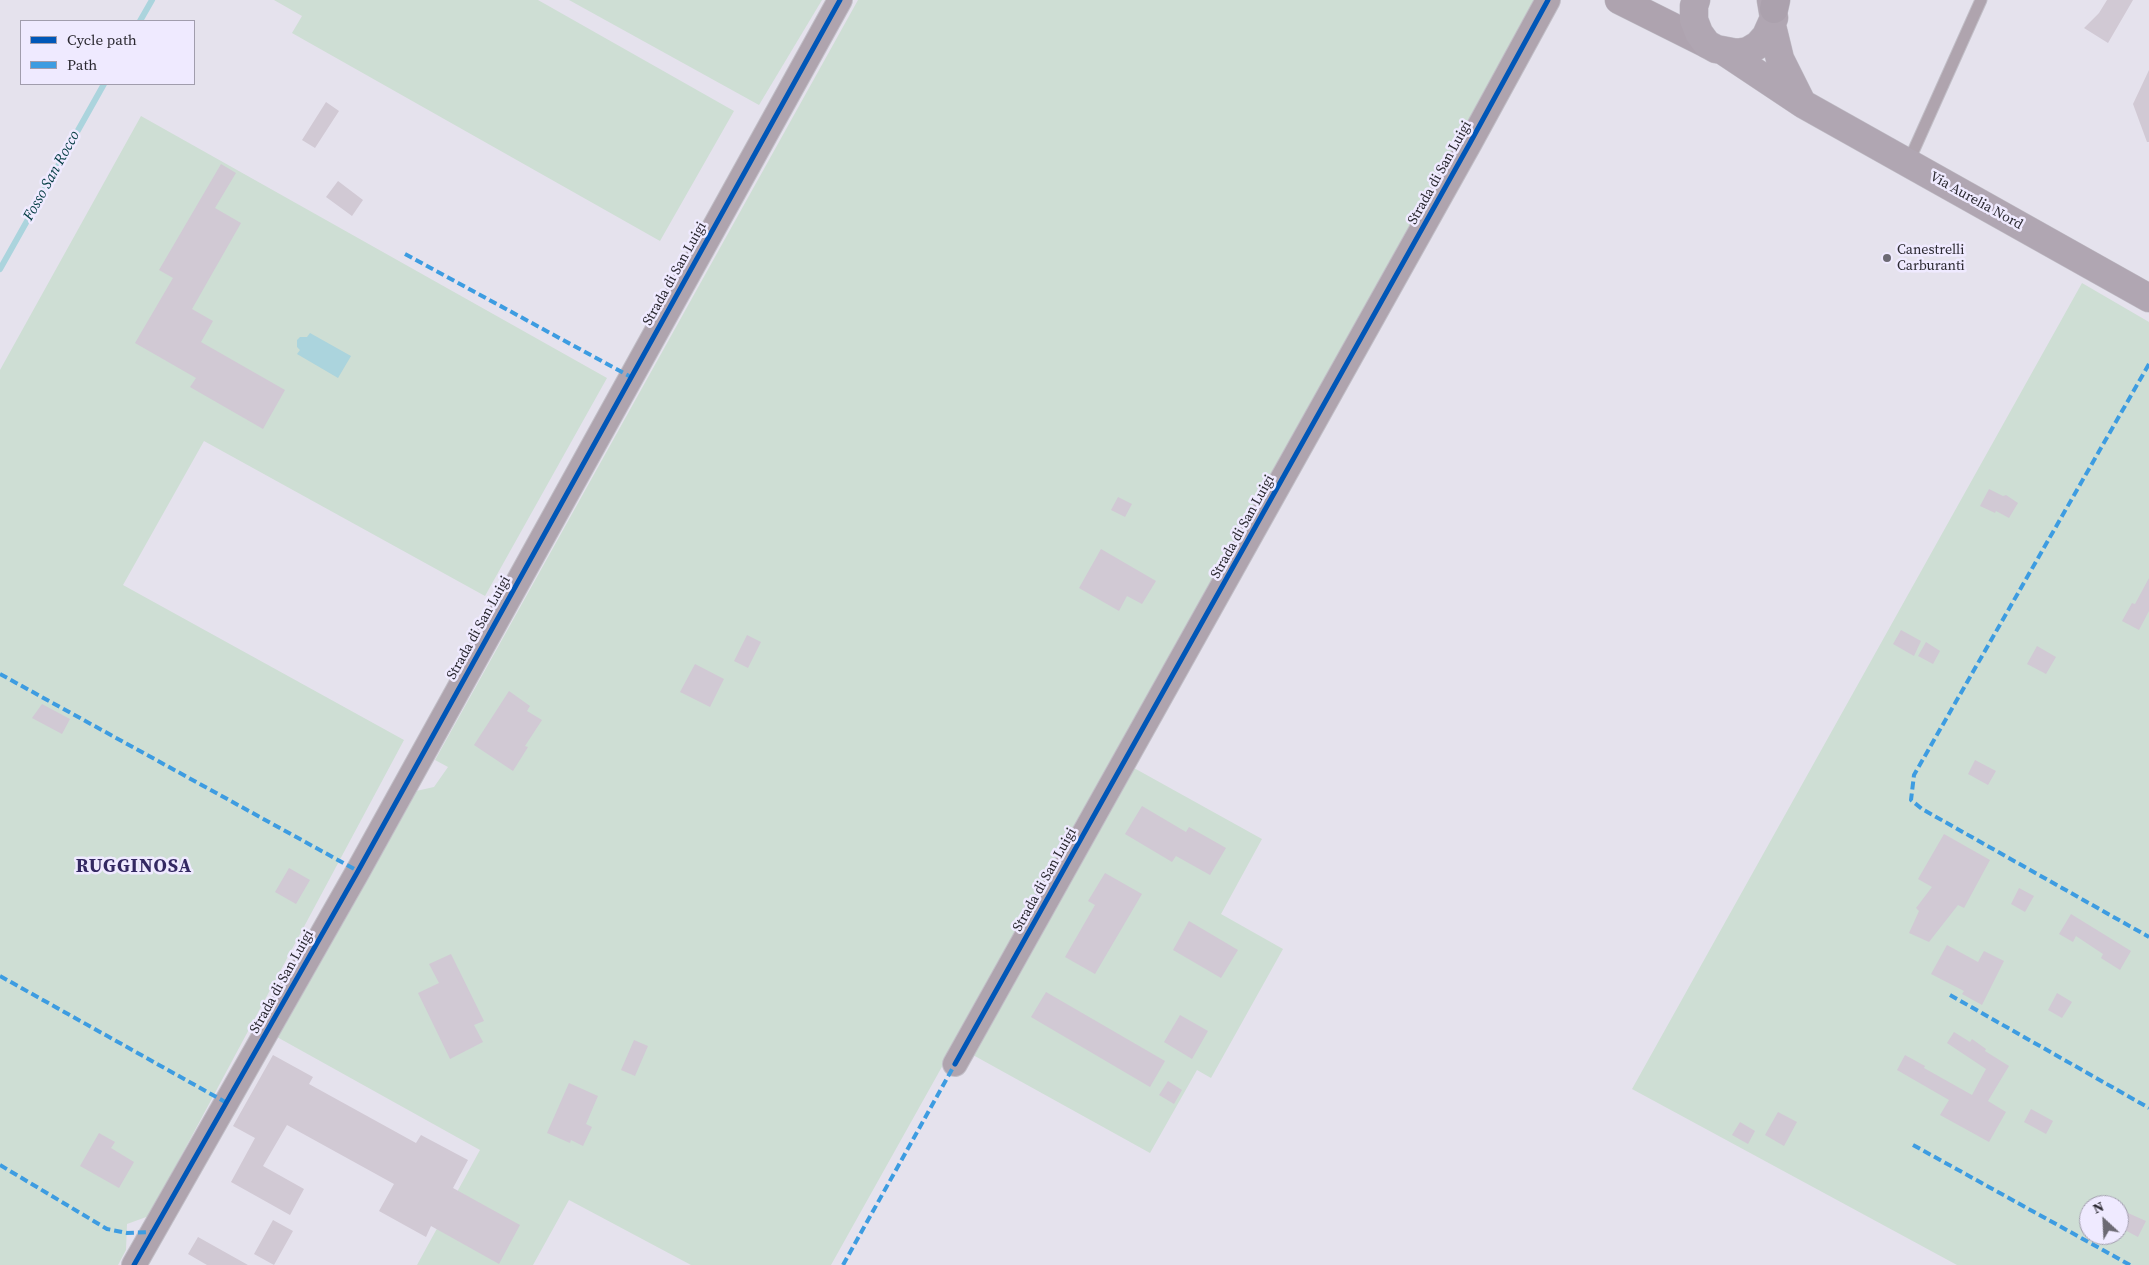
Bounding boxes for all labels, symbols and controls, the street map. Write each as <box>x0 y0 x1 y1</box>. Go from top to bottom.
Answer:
legend <box>20 20 195 85</box>
text: Cycle path <box>67 29 137 50</box>
text: Path <box>67 54 97 75</box>
street label: Strada di San Luigi <box>1405 118 1475 228</box>
water label: Fosso San Rocco <box>20 128 84 224</box>
street label: Via Aurelia Nord <box>1927 168 2025 234</box>
street label: Strada di San Luigi <box>640 219 710 329</box>
place label: Canestrelli Carburanti <box>1897 242 1965 274</box>
marker: Canestrelli Carburanti <box>1881 252 1893 264</box>
street label: Strada di San Luigi <box>1208 472 1278 582</box>
street label: Strada di San Luigi <box>444 573 514 683</box>
street label: Strada di San Luigi <box>1010 825 1080 935</box>
district label: RUGGINOSA <box>75 856 193 878</box>
street label: Strada di San Luigi <box>247 927 317 1037</box>
north arrow <box>2079 1195 2129 1245</box>
text: N <box>2089 1196 2107 1219</box>

